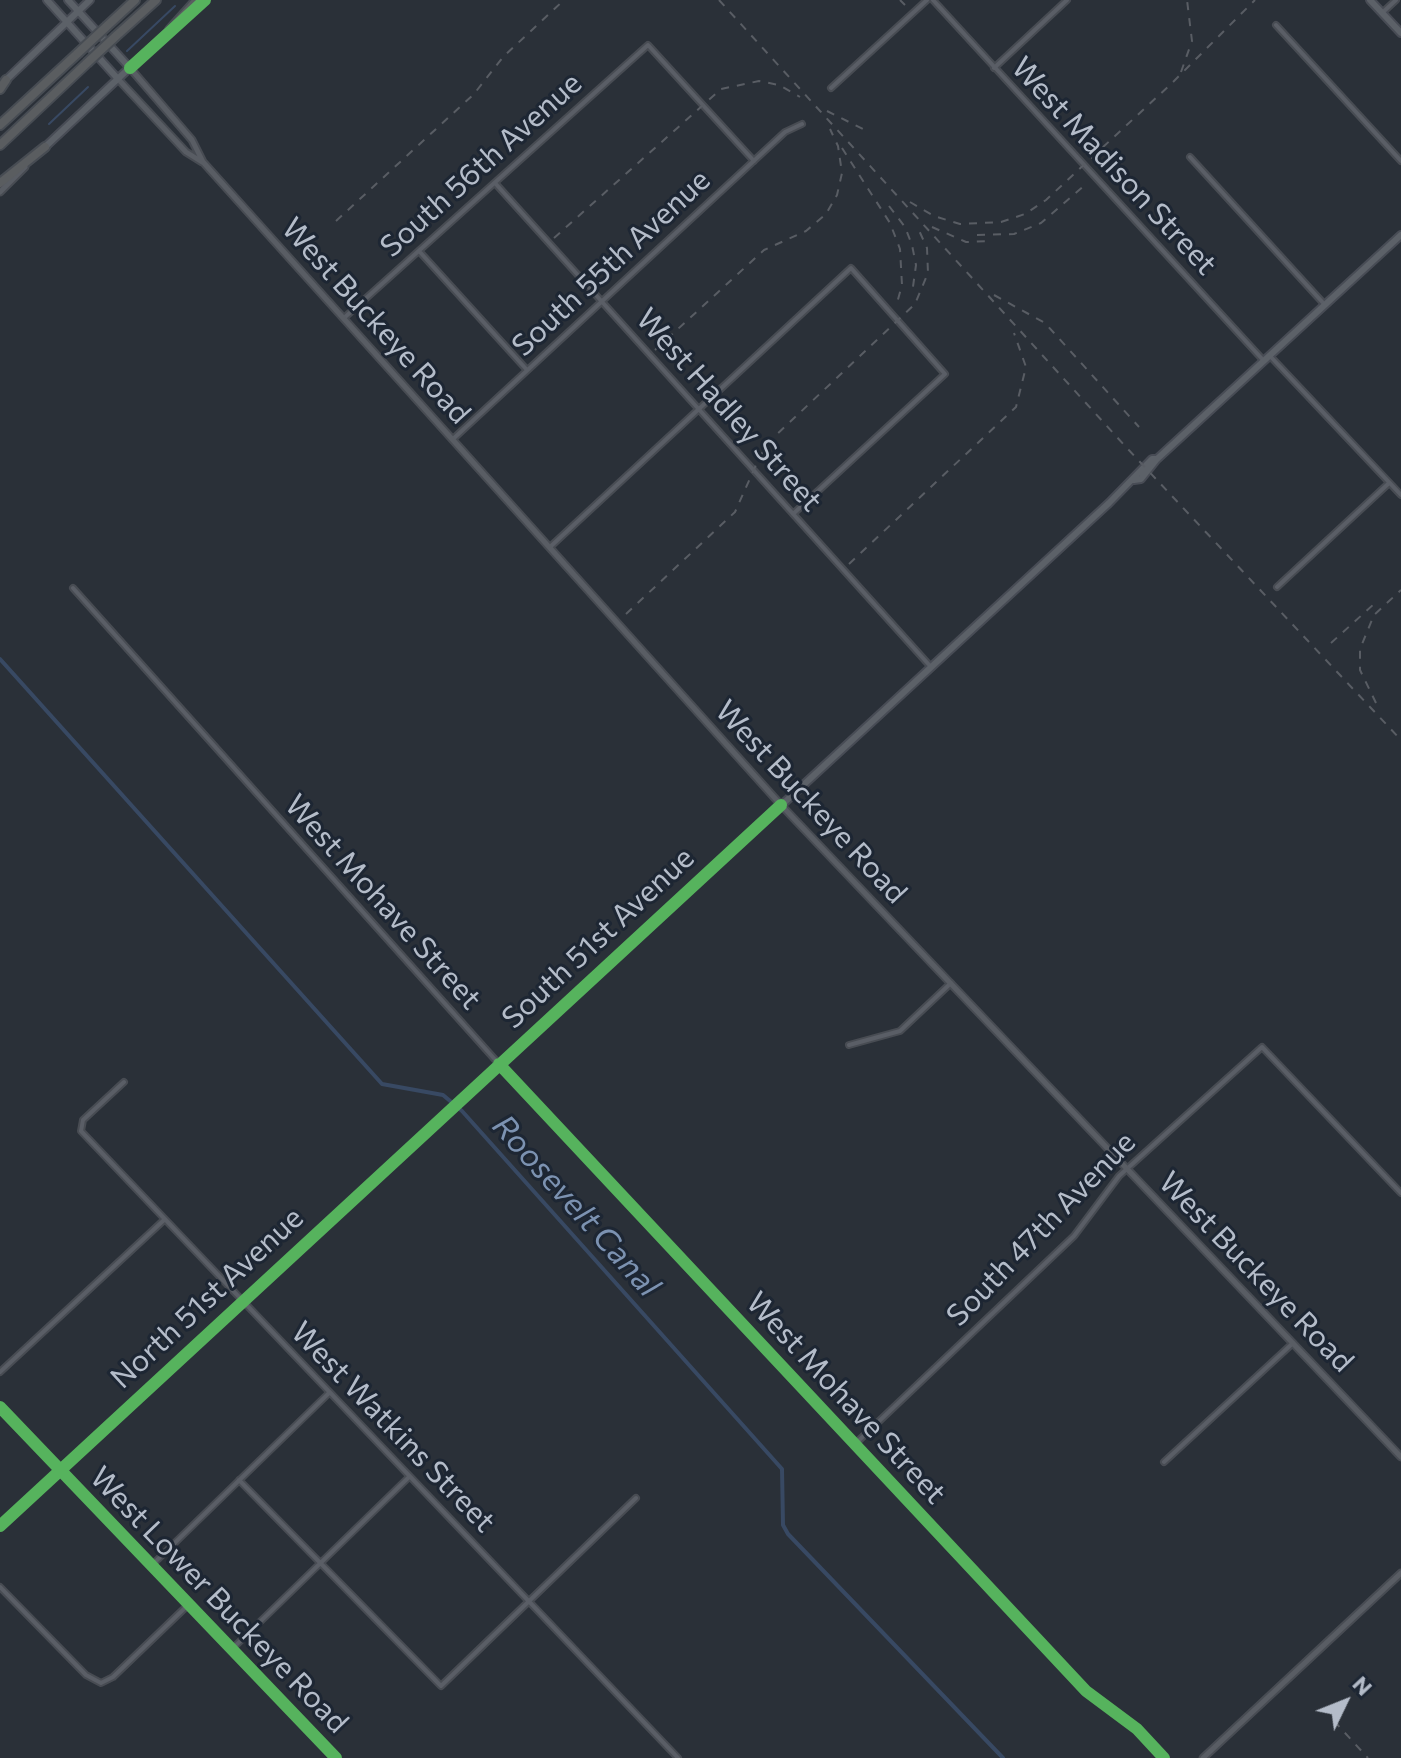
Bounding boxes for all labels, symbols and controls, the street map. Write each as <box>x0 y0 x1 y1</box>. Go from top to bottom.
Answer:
street label: West Madison Street <box>1004 50 1224 282</box>
street label: South 56th Avenue <box>373 65 589 265</box>
street label: South 55th Avenue <box>505 162 717 364</box>
street label: West Buckeye Road <box>274 211 478 431</box>
street label: West Hadley Street <box>628 301 830 519</box>
street label: West Buckeye Road <box>708 693 914 911</box>
street label: West Mohave Street <box>277 787 489 1017</box>
street label: South 51st Avenue <box>495 840 701 1036</box>
water label: Roosevelt Canal <box>484 1107 668 1305</box>
street label: South 47th Avenue <box>939 1124 1143 1334</box>
street label: West Buckeye Road <box>1151 1164 1361 1380</box>
street label: North 51st Avenue <box>104 1200 310 1396</box>
street label: West Mohave Street <box>739 1285 953 1511</box>
street label: West Watkins Street <box>283 1314 503 1540</box>
street label: West Lower Buckeye Road <box>82 1459 356 1741</box>
north arrow <box>1305 1662 1385 1742</box>
text: N <box>1347 1670 1378 1701</box>

